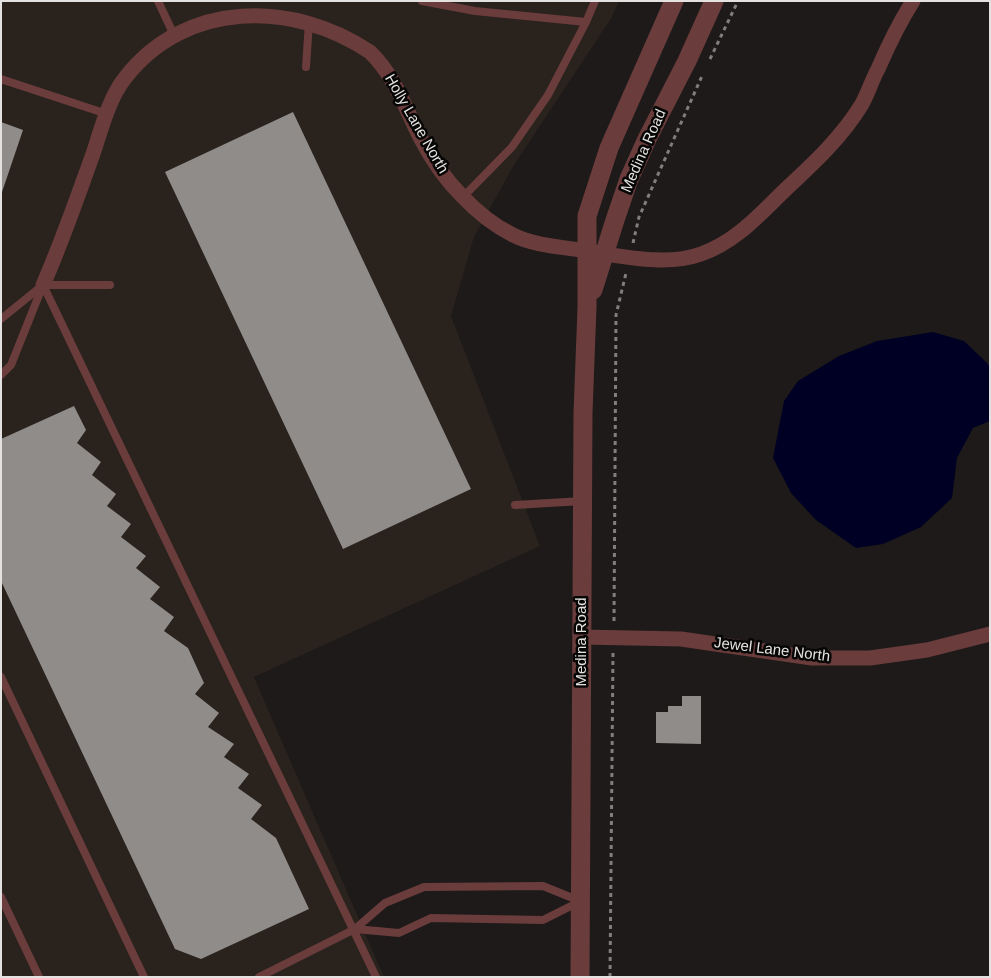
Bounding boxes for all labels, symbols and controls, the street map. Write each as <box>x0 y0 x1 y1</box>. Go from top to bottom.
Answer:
street label: Holly Lane North <box>380 71 452 177</box>
street label: Medina Road <box>618 107 670 195</box>
street label: Medina Road <box>573 597 591 687</box>
street label: Jewel Lane North <box>713 634 831 666</box>

